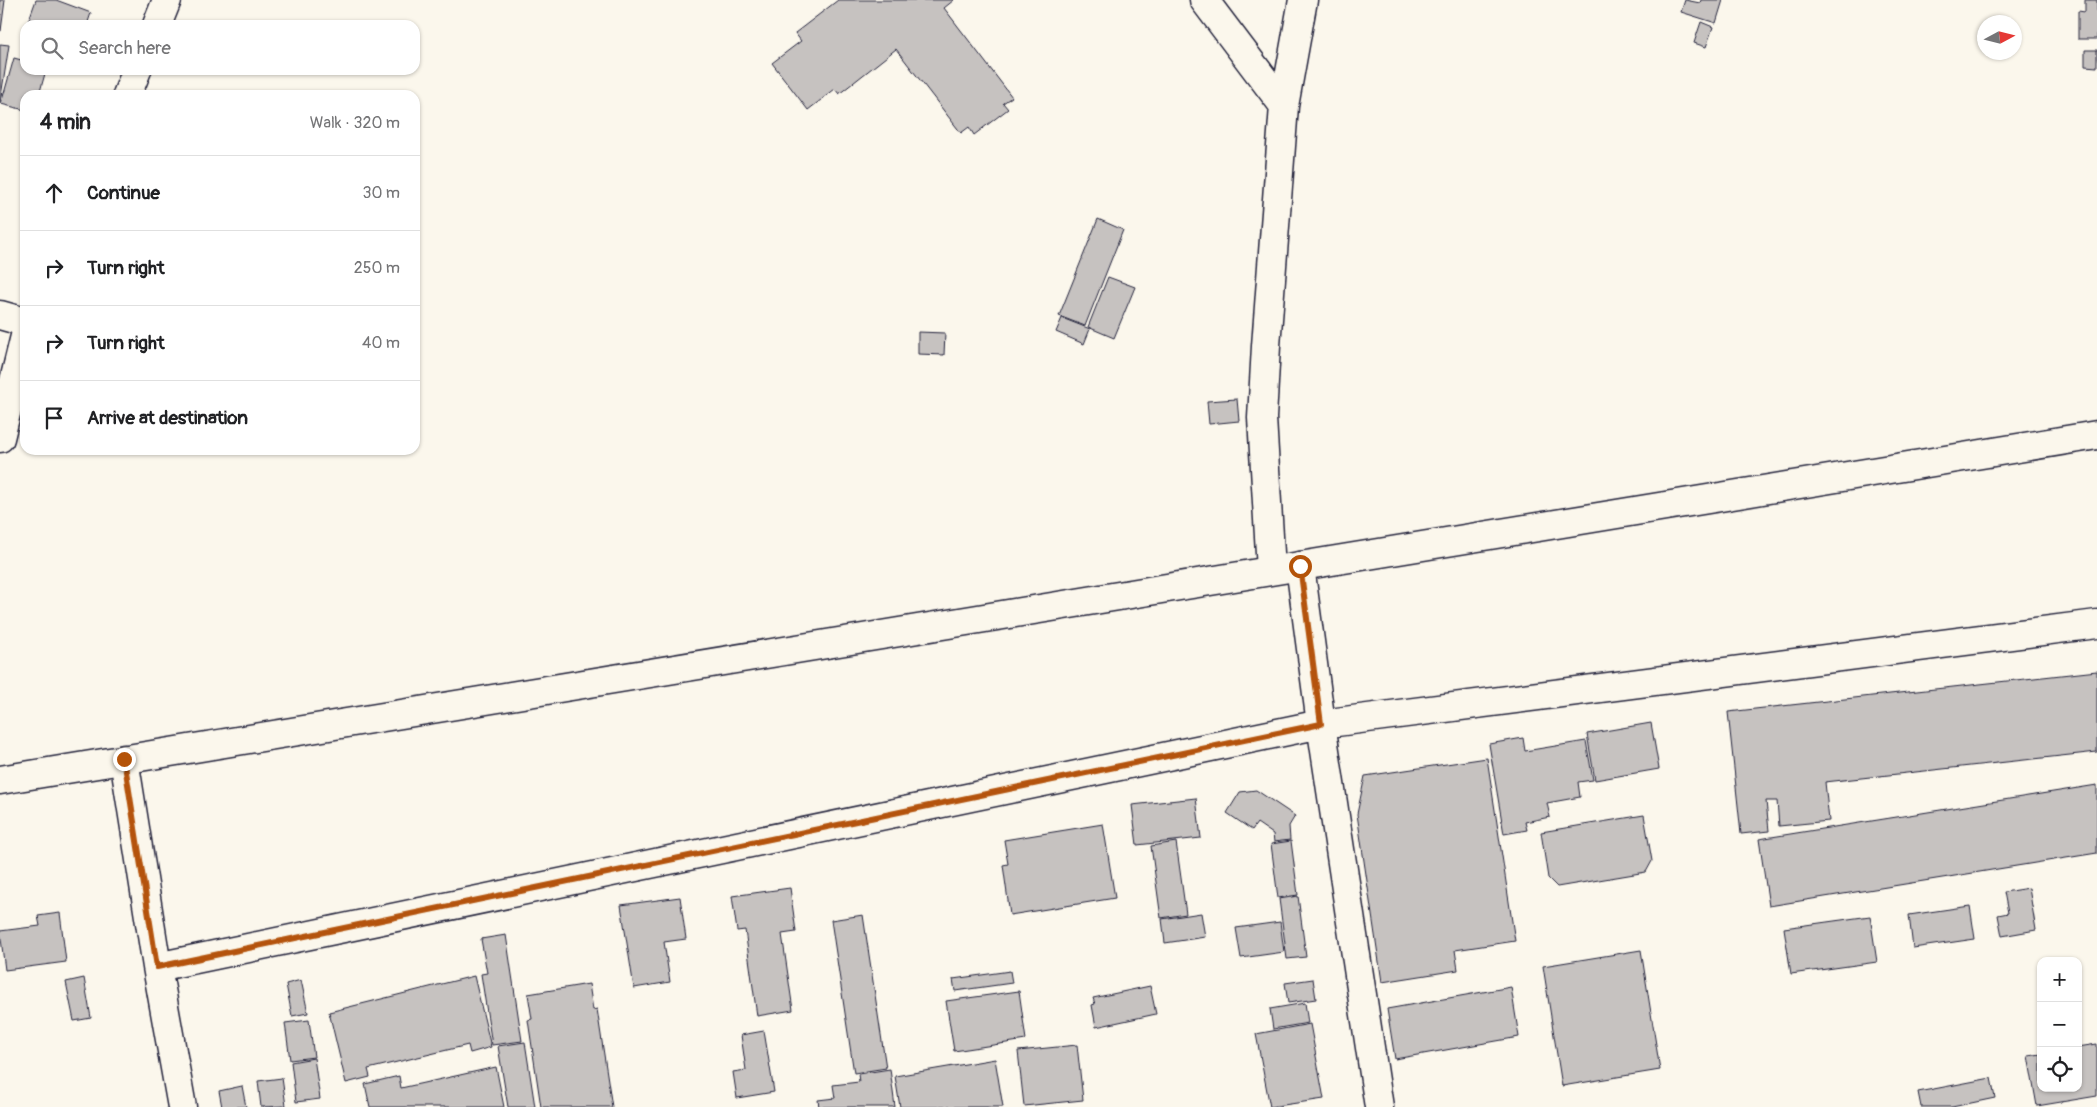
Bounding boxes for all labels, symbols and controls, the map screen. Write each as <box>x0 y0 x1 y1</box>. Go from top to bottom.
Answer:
north arrow <box>1977 15 2022 60</box>
search box <box>20 20 420 75</box>
icon: search <box>38 34 66 62</box>
text: Search here <box>78 36 171 60</box>
text: 4 min <box>40 109 91 136</box>
text: Walk · 320 m <box>310 113 400 133</box>
icon: ahead <box>40 179 68 207</box>
text: Continue <box>87 181 160 205</box>
text: 30 m <box>362 183 400 203</box>
icon: right <box>40 254 68 282</box>
text: Turn right <box>87 256 165 280</box>
text: 250 m <box>354 258 400 278</box>
icon: right <box>40 329 68 357</box>
text: Turn right <box>87 331 165 355</box>
text: 40 m <box>362 333 400 353</box>
icon: arrive <box>40 404 68 432</box>
text: Arrive at destination <box>87 406 248 430</box>
route start <box>1289 555 1312 578</box>
route end <box>113 748 136 771</box>
map controls <box>2037 957 2082 1092</box>
button: + <box>2037 957 2082 1002</box>
button: − <box>2037 1002 2082 1047</box>
button: locate <box>2037 1047 2082 1092</box>

